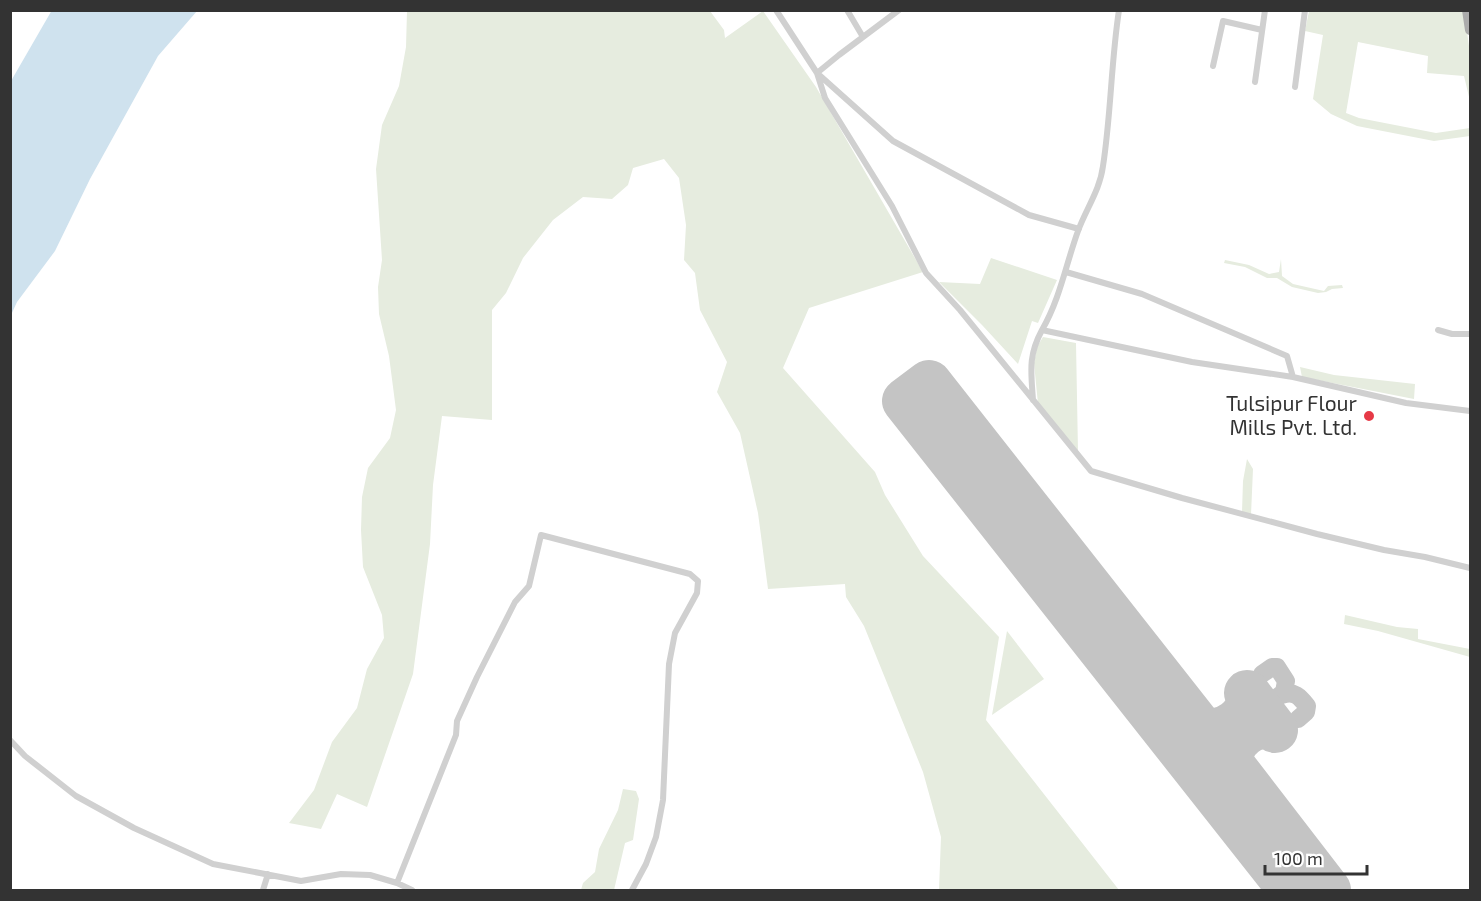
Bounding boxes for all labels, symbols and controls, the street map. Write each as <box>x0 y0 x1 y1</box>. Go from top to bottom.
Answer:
place label: Tulsipur Flour Mills Pvt. Ltd. <box>1226 390 1358 439</box>
marker: Tulsipur Flour Mills Pvt. Ltd. <box>1362 409 1376 423</box>
scale bar <box>1265 838 1367 876</box>
text: 100 m <box>1274 847 1323 869</box>

